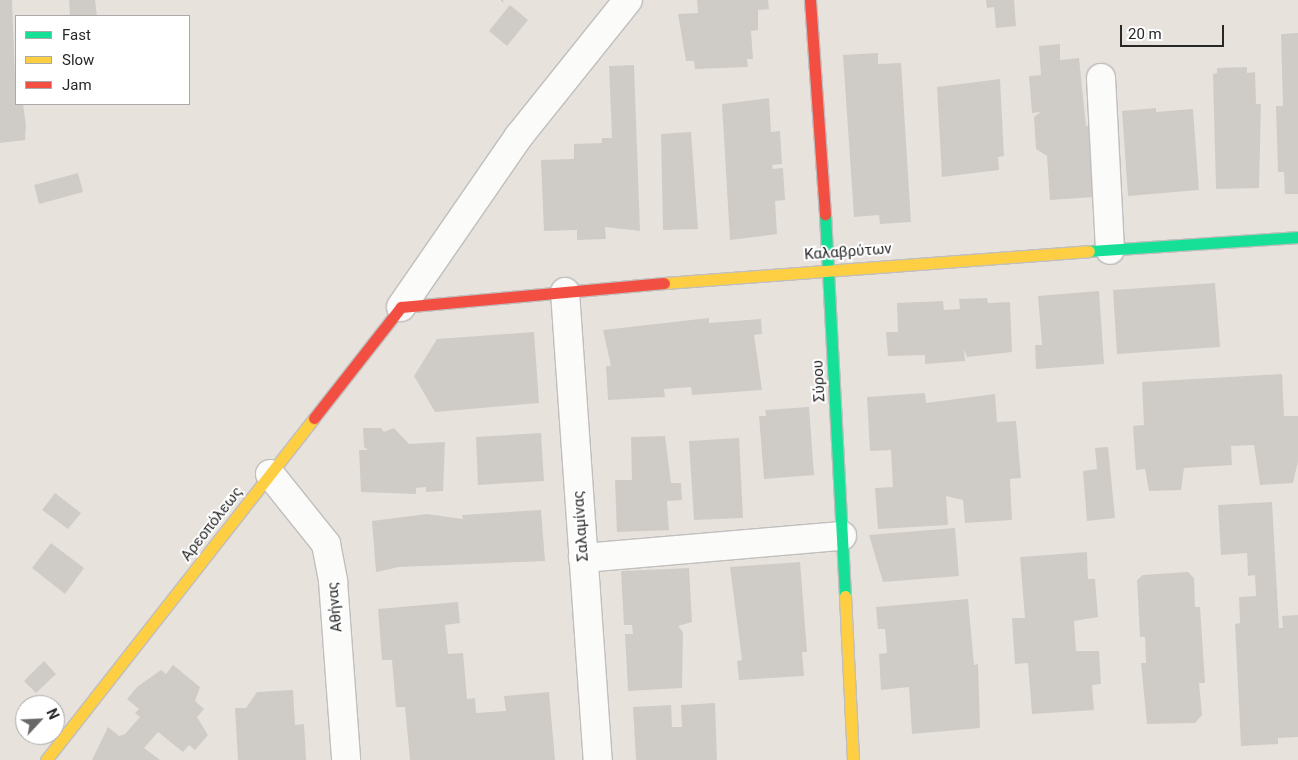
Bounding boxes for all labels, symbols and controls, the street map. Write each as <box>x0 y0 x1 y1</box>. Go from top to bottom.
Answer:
legend <box>15 15 190 105</box>
scale bar <box>1123 15 1227 47</box>
text: 20 m <box>1128 25 1162 43</box>
text: Fast <box>62 26 91 44</box>
text: Slow <box>62 51 94 69</box>
text: Jam <box>62 76 92 94</box>
street label: Καλαβρύτων <box>804 240 892 264</box>
street label: Σύρου <box>809 360 829 402</box>
street label: Αρεοπόλεως <box>177 483 247 565</box>
street label: Σαλαμίνας <box>570 490 592 562</box>
street label: Αθήνας <box>324 581 346 633</box>
north arrow <box>15 695 65 745</box>
text: N <box>43 706 62 722</box>

